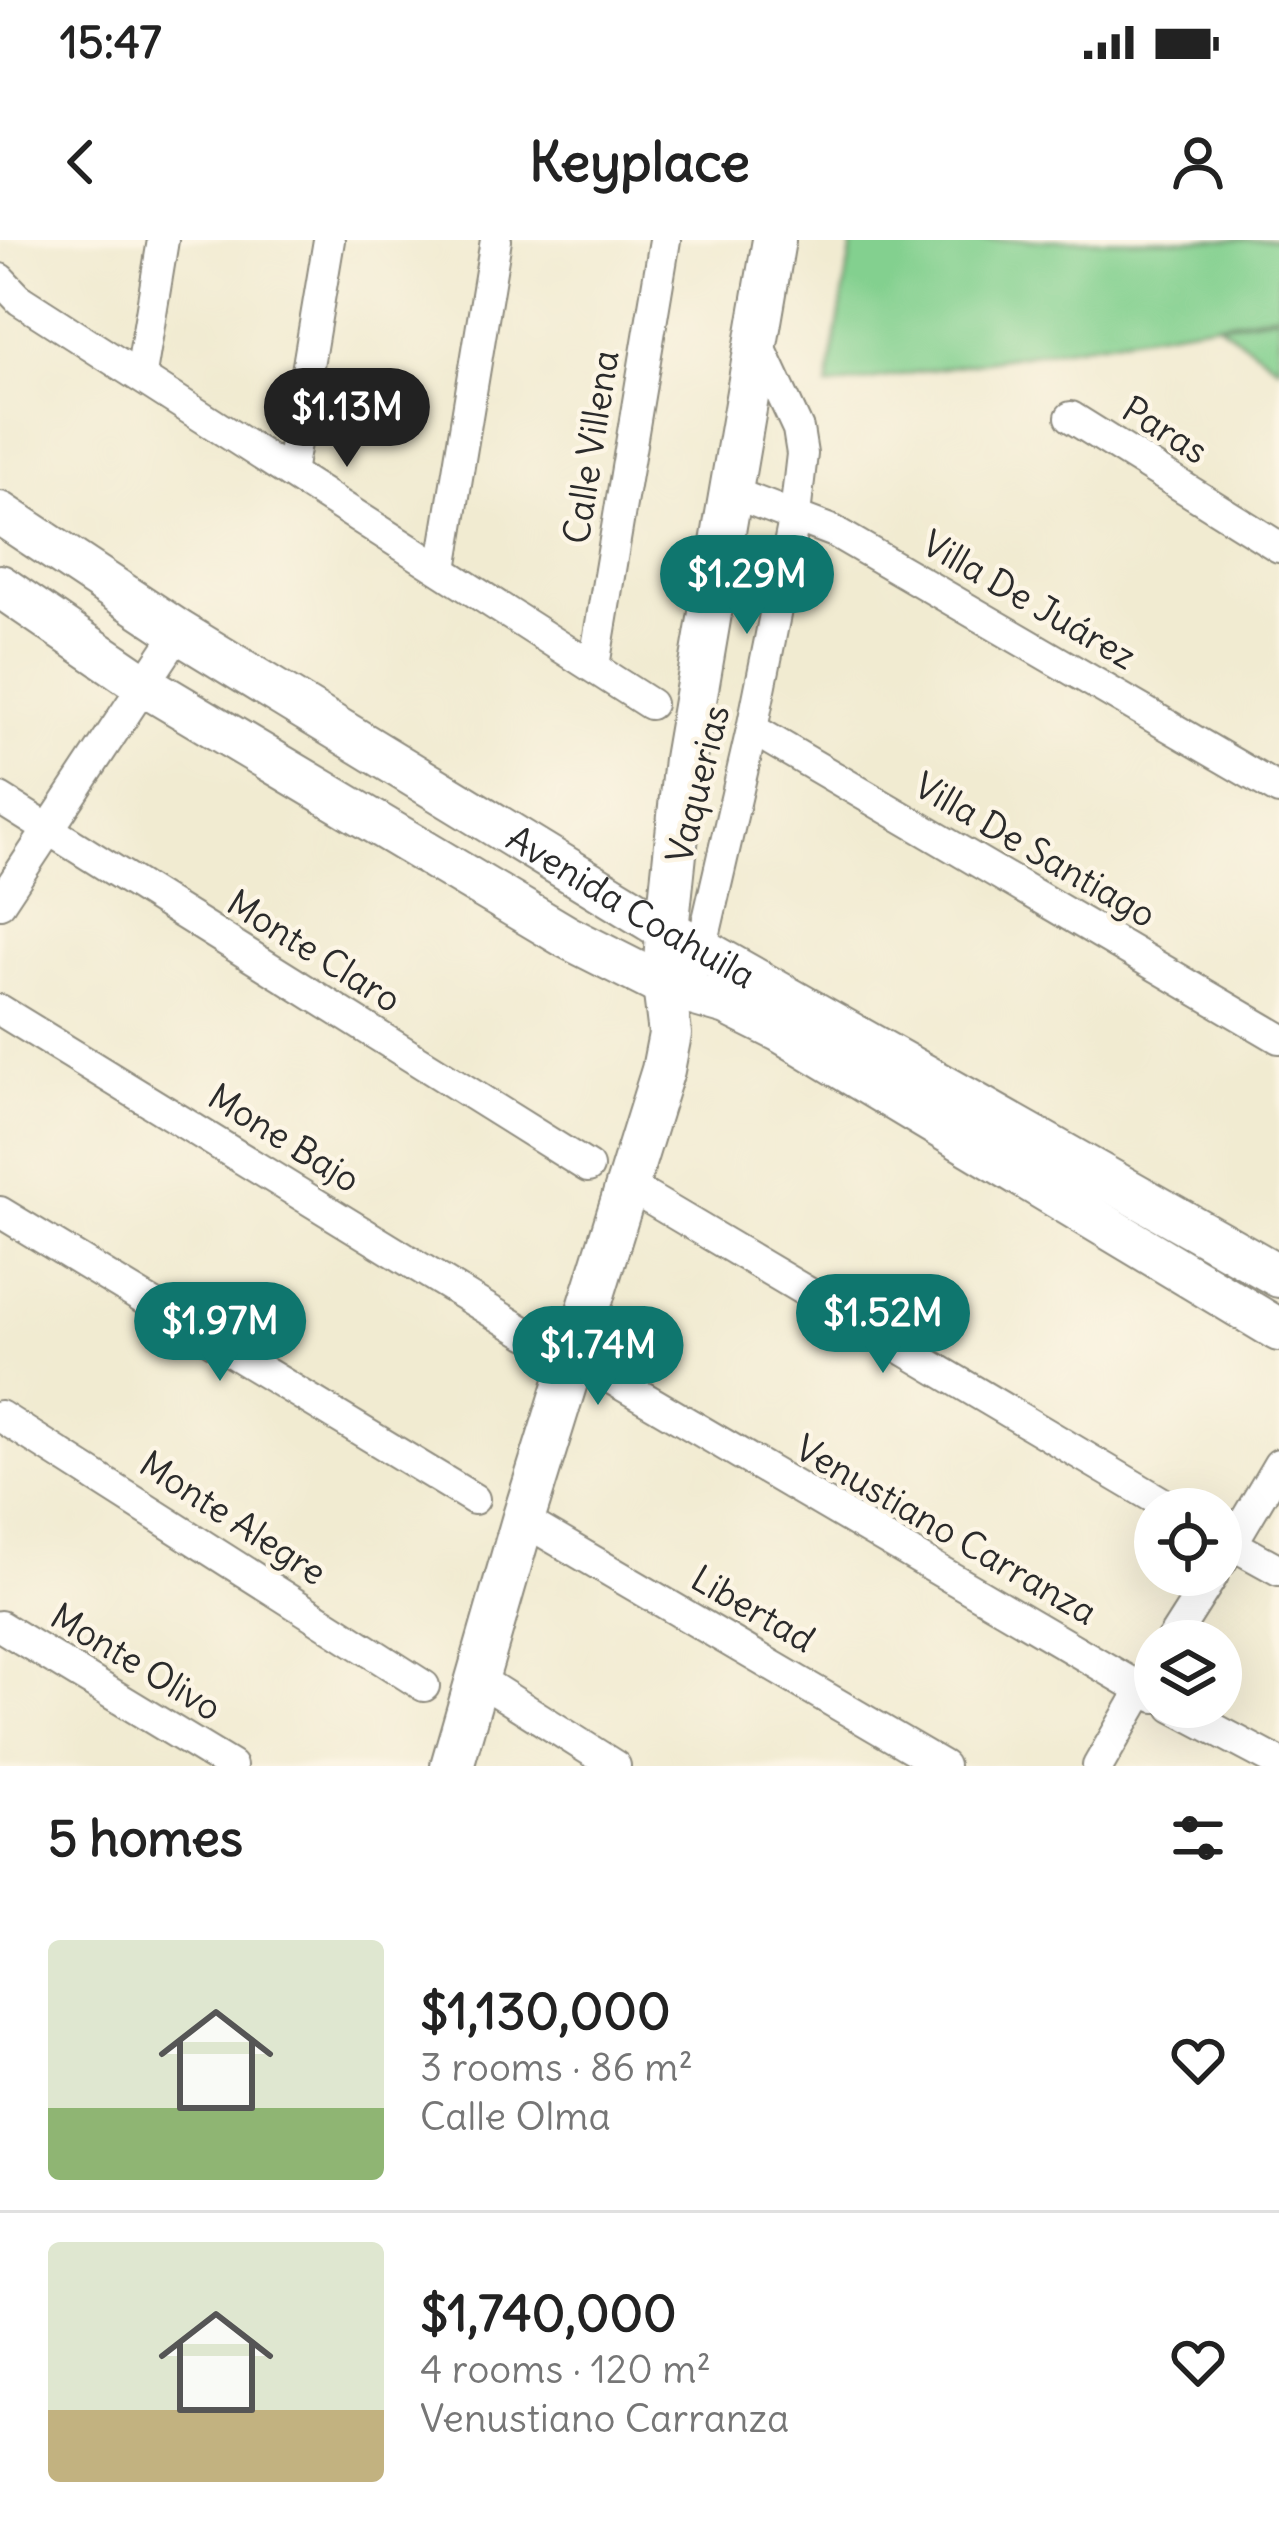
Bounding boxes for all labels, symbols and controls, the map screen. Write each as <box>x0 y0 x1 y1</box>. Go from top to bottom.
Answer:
text: 15:47 <box>60 14 162 70</box>
text: Keyplace <box>529 128 750 196</box>
icon: back <box>48 129 114 195</box>
icon: person <box>1165 129 1231 195</box>
street label: Calle Villena <box>553 347 629 547</box>
pin: $1.13M <box>249 368 445 470</box>
text: $1.13M <box>291 382 403 431</box>
street label: Paras <box>1114 386 1216 474</box>
street label: Villa De Juárez <box>914 521 1144 679</box>
pin: $1.29M <box>649 535 845 637</box>
text: $1.29M <box>687 549 807 598</box>
street label: Vaquerias <box>657 700 739 868</box>
street label: Villa De Santiago <box>906 763 1164 937</box>
street label: Avenida Coahuila <box>499 815 763 998</box>
street label: Monte Claro <box>219 880 409 1022</box>
street label: Mone Bajo <box>200 1074 368 1202</box>
pin: $1.52M <box>785 1274 981 1376</box>
pin: $1.97M <box>122 1282 318 1384</box>
text: $1.52M <box>823 1288 943 1337</box>
text: $1.97M <box>161 1296 279 1345</box>
pin: $1.74M <box>500 1306 696 1408</box>
text: $1.74M <box>540 1320 656 1369</box>
street label: Venustiano Carranza <box>787 1425 1105 1635</box>
street label: Monte Alegre <box>131 1441 335 1595</box>
map controls <box>1134 1488 1242 1728</box>
button: locate <box>1134 1488 1242 1596</box>
street label: Libertad <box>683 1556 823 1662</box>
street label: Monte Olivo <box>43 1594 229 1730</box>
button: layers <box>1134 1620 1242 1728</box>
icon: filters <box>1165 1805 1231 1871</box>
text: 5 homes <box>48 1806 243 1870</box>
text: $1,130,000 <box>420 1979 670 2043</box>
icon: home <box>144 1988 288 2132</box>
icon: heart <box>1165 2027 1231 2093</box>
text: 3 rooms · 86 m² <box>420 2043 693 2092</box>
text: Calle Olma <box>420 2092 611 2141</box>
text: $1,740,000 <box>420 2281 677 2345</box>
icon: home <box>144 2290 288 2434</box>
icon: heart <box>1165 2329 1231 2395</box>
text: 4 rooms · 120 m² <box>420 2345 711 2394</box>
text: Venustiano Carranza <box>420 2394 789 2443</box>

